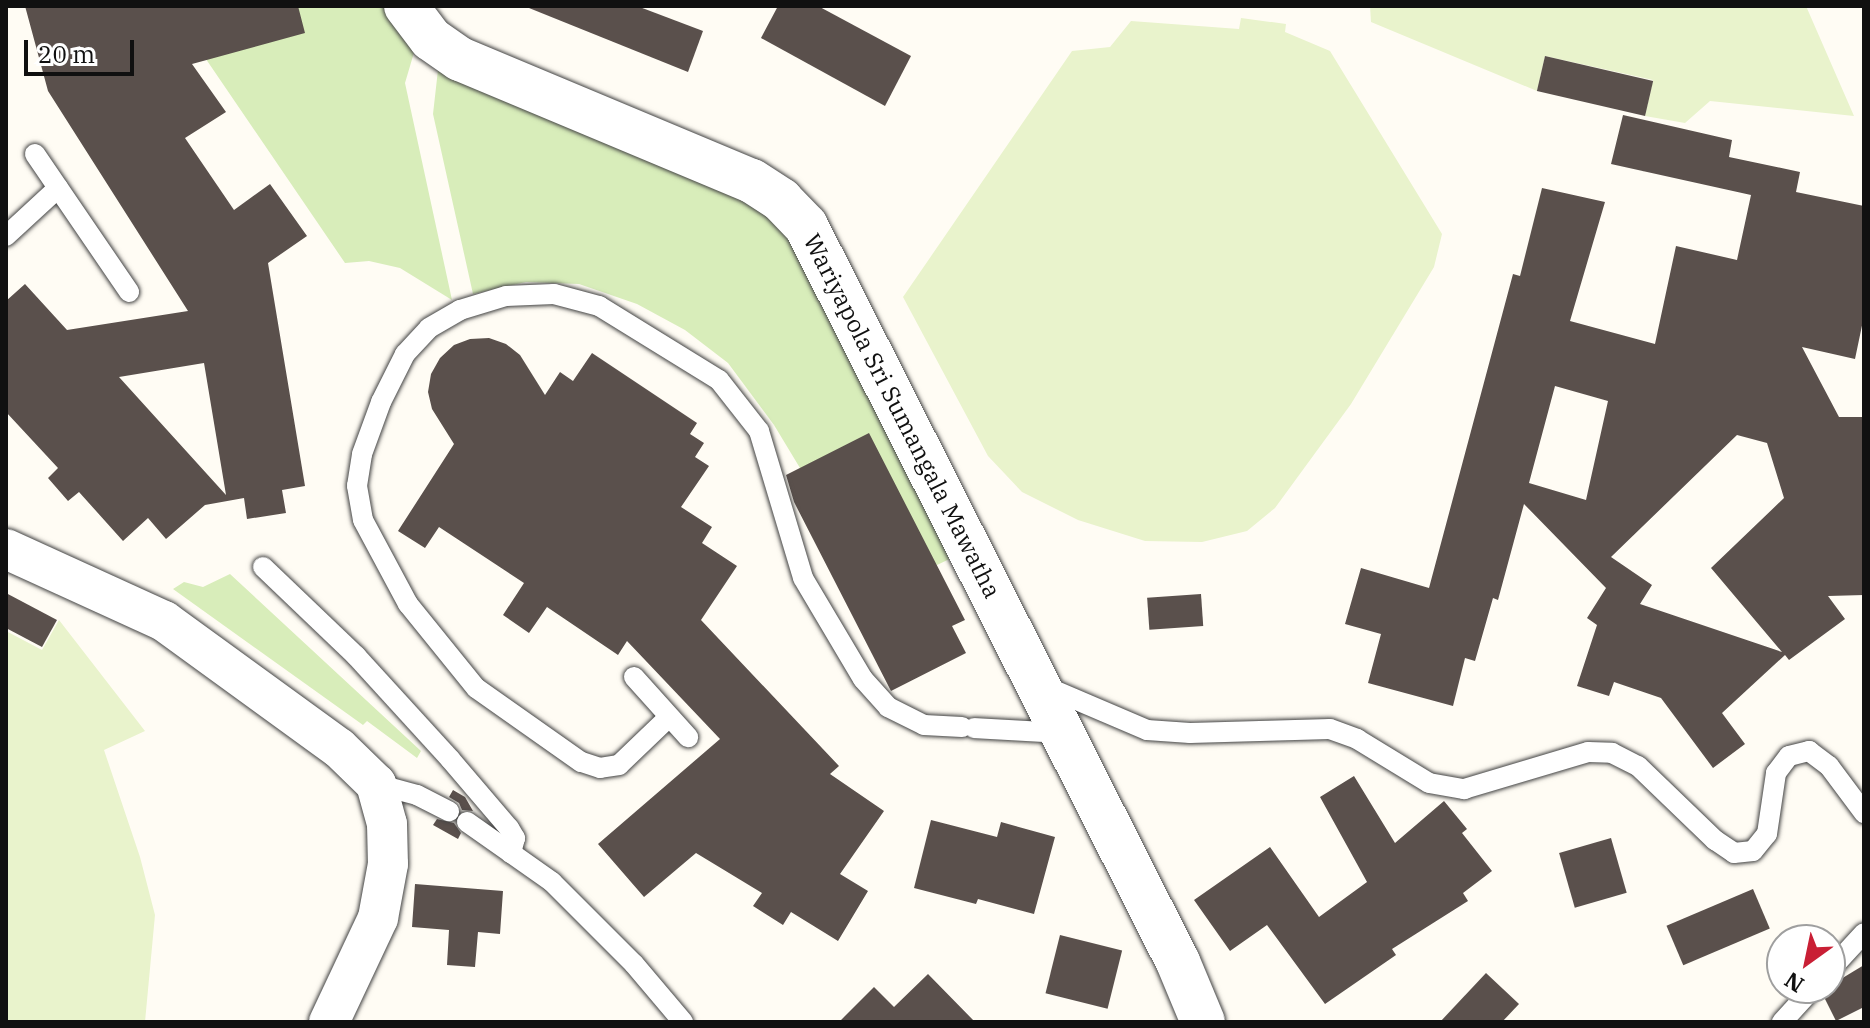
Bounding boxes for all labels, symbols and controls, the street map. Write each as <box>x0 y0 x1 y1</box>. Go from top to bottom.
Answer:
scale bar <box>28 24 138 74</box>
text: 20 m <box>38 38 95 70</box>
street label: Wariyapola Sri Sumangala Mawatha <box>797 229 1007 603</box>
north arrow <box>1766 924 1846 1004</box>
text: N <box>1779 966 1809 1000</box>

